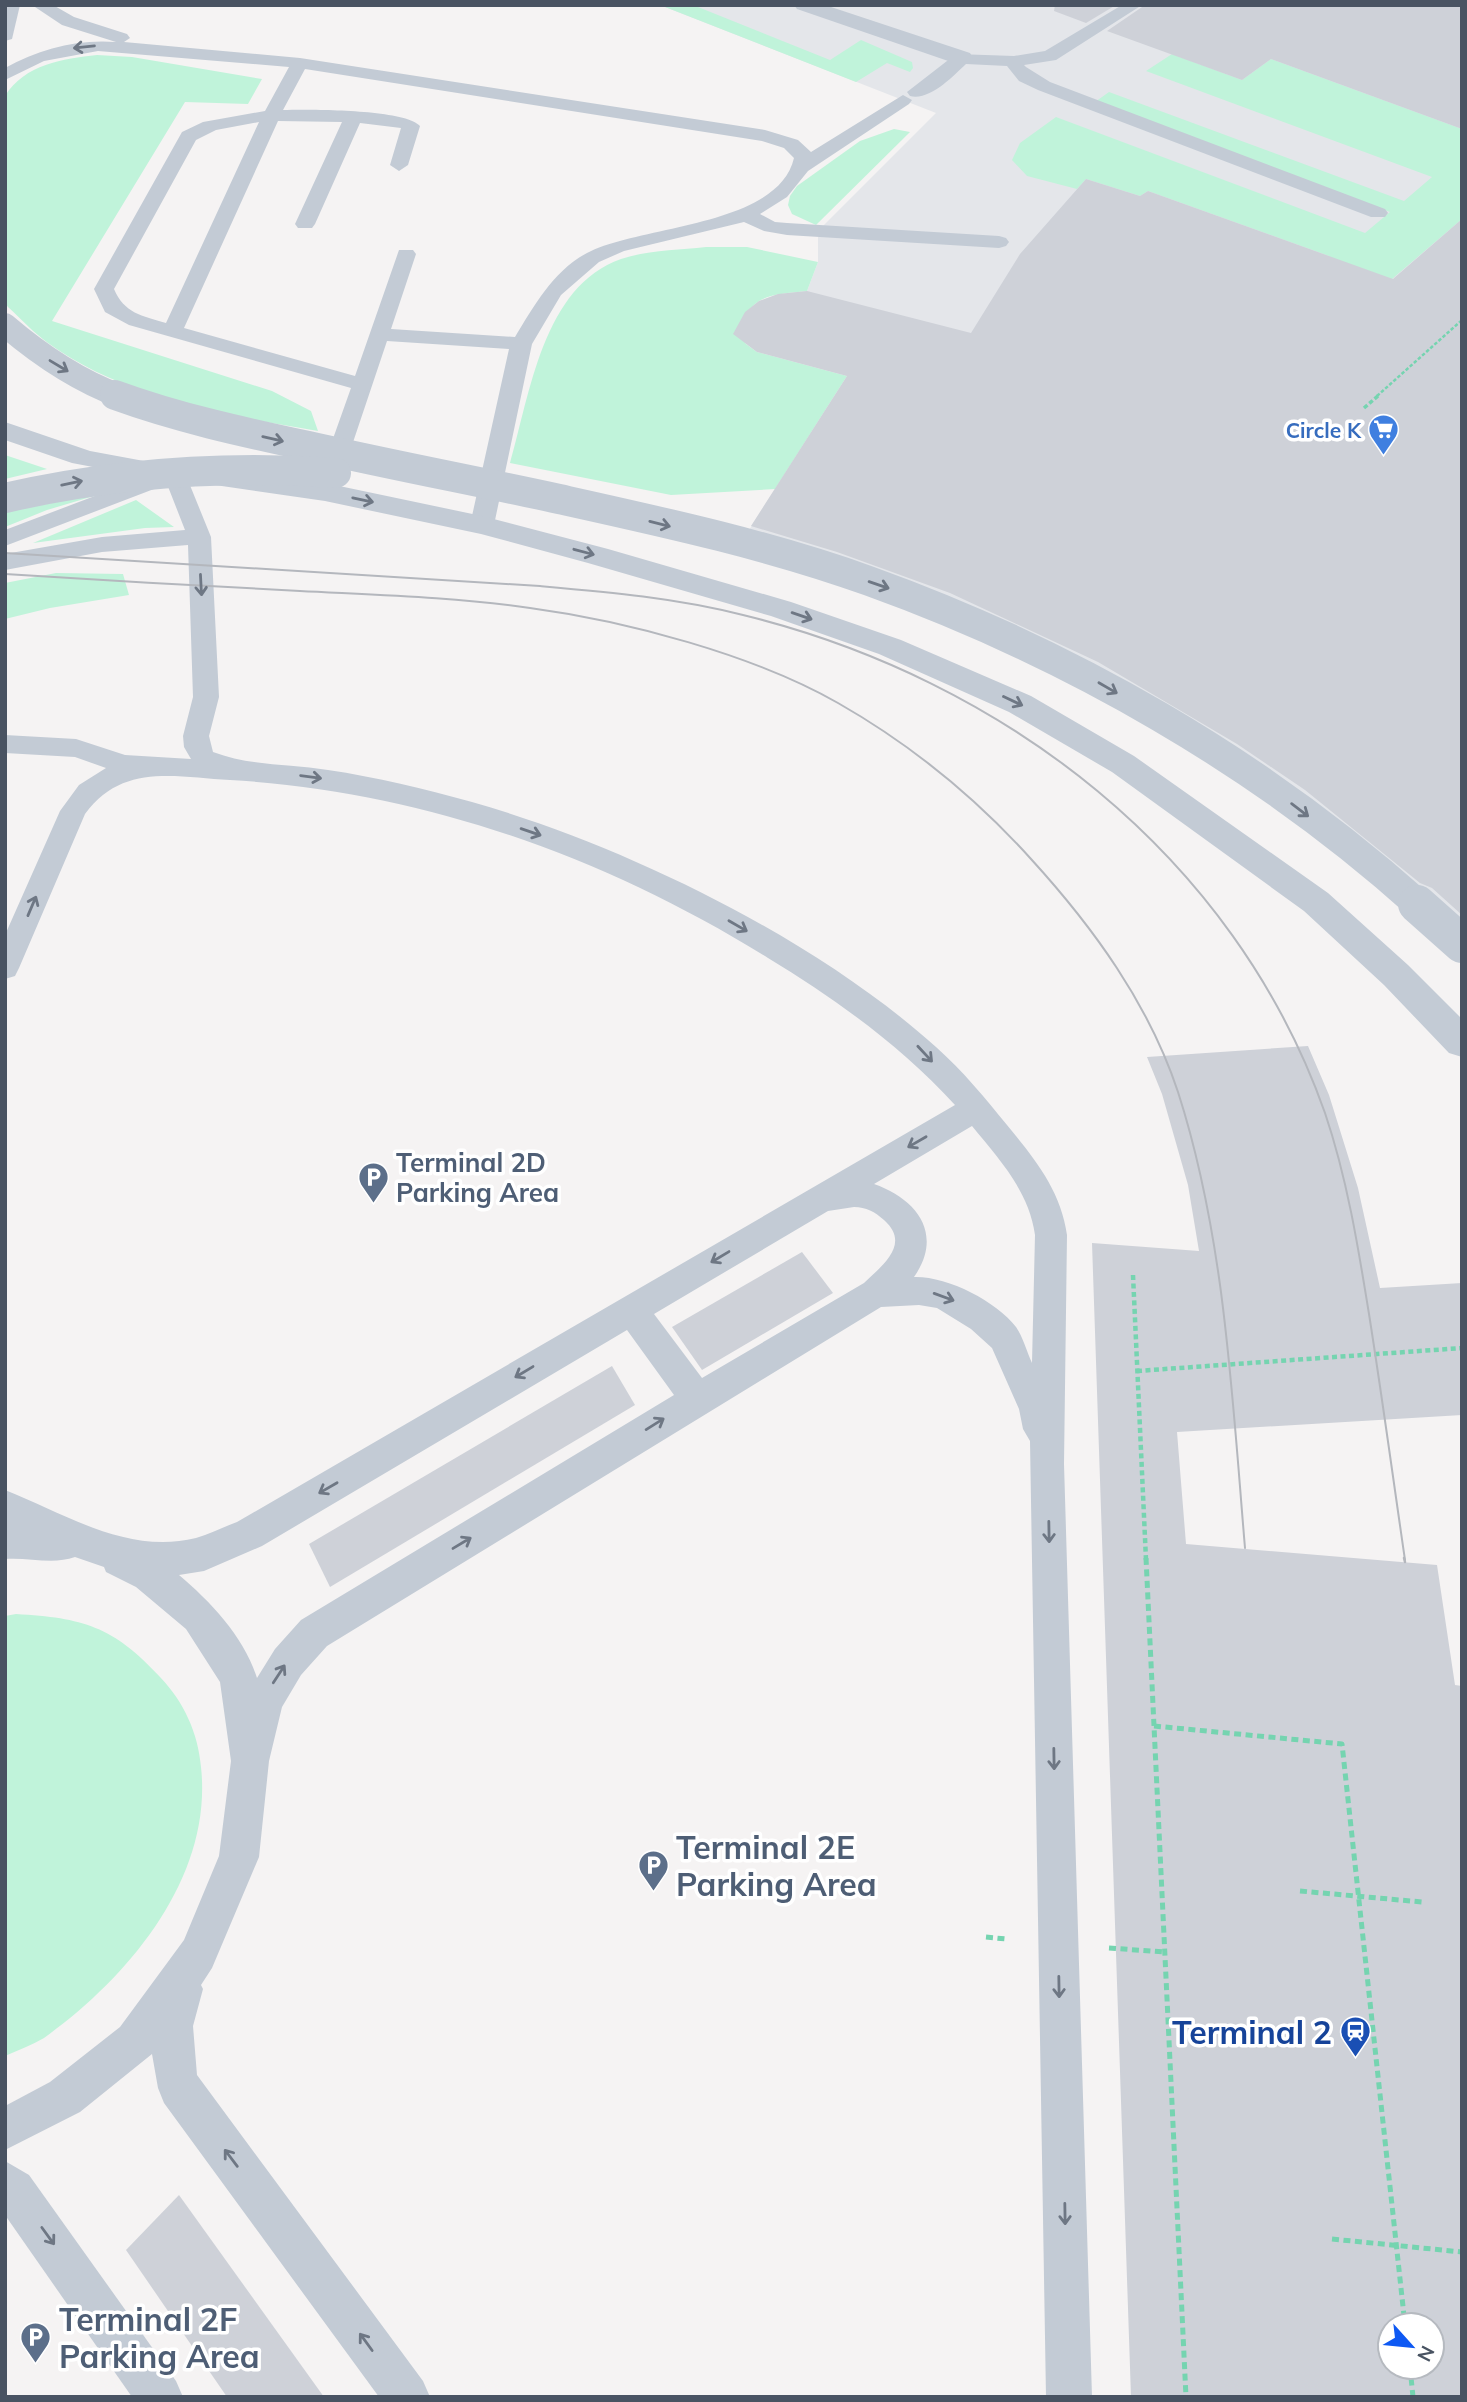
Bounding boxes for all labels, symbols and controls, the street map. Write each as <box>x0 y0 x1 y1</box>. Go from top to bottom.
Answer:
one-way arrow <box>73 41 96 54</box>
one-way arrow <box>48 360 68 374</box>
supermarket icon: Circle K <box>1367 413 1401 457</box>
place label: Circle K <box>1286 417 1362 443</box>
one-way arrow <box>261 432 284 446</box>
one-way arrow <box>60 476 83 490</box>
one-way arrow <box>351 493 374 507</box>
one-way arrow <box>648 518 671 531</box>
one-way arrow <box>572 546 595 559</box>
one-way arrow <box>195 573 208 596</box>
one-way arrow <box>867 580 889 592</box>
one-way arrow <box>791 611 813 623</box>
one-way arrow <box>1098 682 1118 696</box>
one-way arrow <box>1002 695 1023 709</box>
one-way arrow <box>299 771 322 784</box>
one-way arrow <box>1290 803 1309 817</box>
one-way arrow <box>520 826 542 839</box>
one-way arrow <box>26 895 39 917</box>
one-way arrow <box>727 920 748 933</box>
one-way arrow <box>917 1045 934 1062</box>
one-way arrow <box>907 1135 927 1149</box>
place label: Terminal 2D Parking Area <box>396 1146 559 1209</box>
parking icon: Terminal 2D Parking Area <box>356 1160 390 1204</box>
one-way arrow <box>711 1250 731 1264</box>
one-way arrow <box>933 1292 954 1304</box>
one-way arrow <box>515 1365 535 1379</box>
one-way arrow <box>645 1417 665 1431</box>
one-way arrow <box>319 1481 339 1495</box>
one-way arrow <box>1042 1520 1055 1543</box>
one-way arrow <box>451 1536 471 1550</box>
one-way arrow <box>272 1665 286 1685</box>
one-way arrow <box>1047 1748 1061 1771</box>
place label: Terminal 2E Parking Area <box>676 1827 877 1904</box>
parking icon: Terminal 2E Parking Area <box>636 1848 670 1892</box>
one-way arrow <box>1053 1975 1066 1998</box>
place label: Terminal 2 <box>1172 2012 1332 2052</box>
station icon: Terminal 2 <box>1338 2015 1372 2059</box>
one-way arrow <box>224 2150 239 2168</box>
one-way arrow <box>1058 2203 1071 2226</box>
one-way arrow <box>41 2226 55 2245</box>
place label: Terminal 2F Parking Area <box>59 2299 260 2376</box>
north arrow <box>1376 2311 1446 2381</box>
parking icon: Terminal 2F Parking Area <box>19 2320 53 2364</box>
one-way arrow <box>359 2333 373 2352</box>
text: N <box>1412 2342 1440 2366</box>

